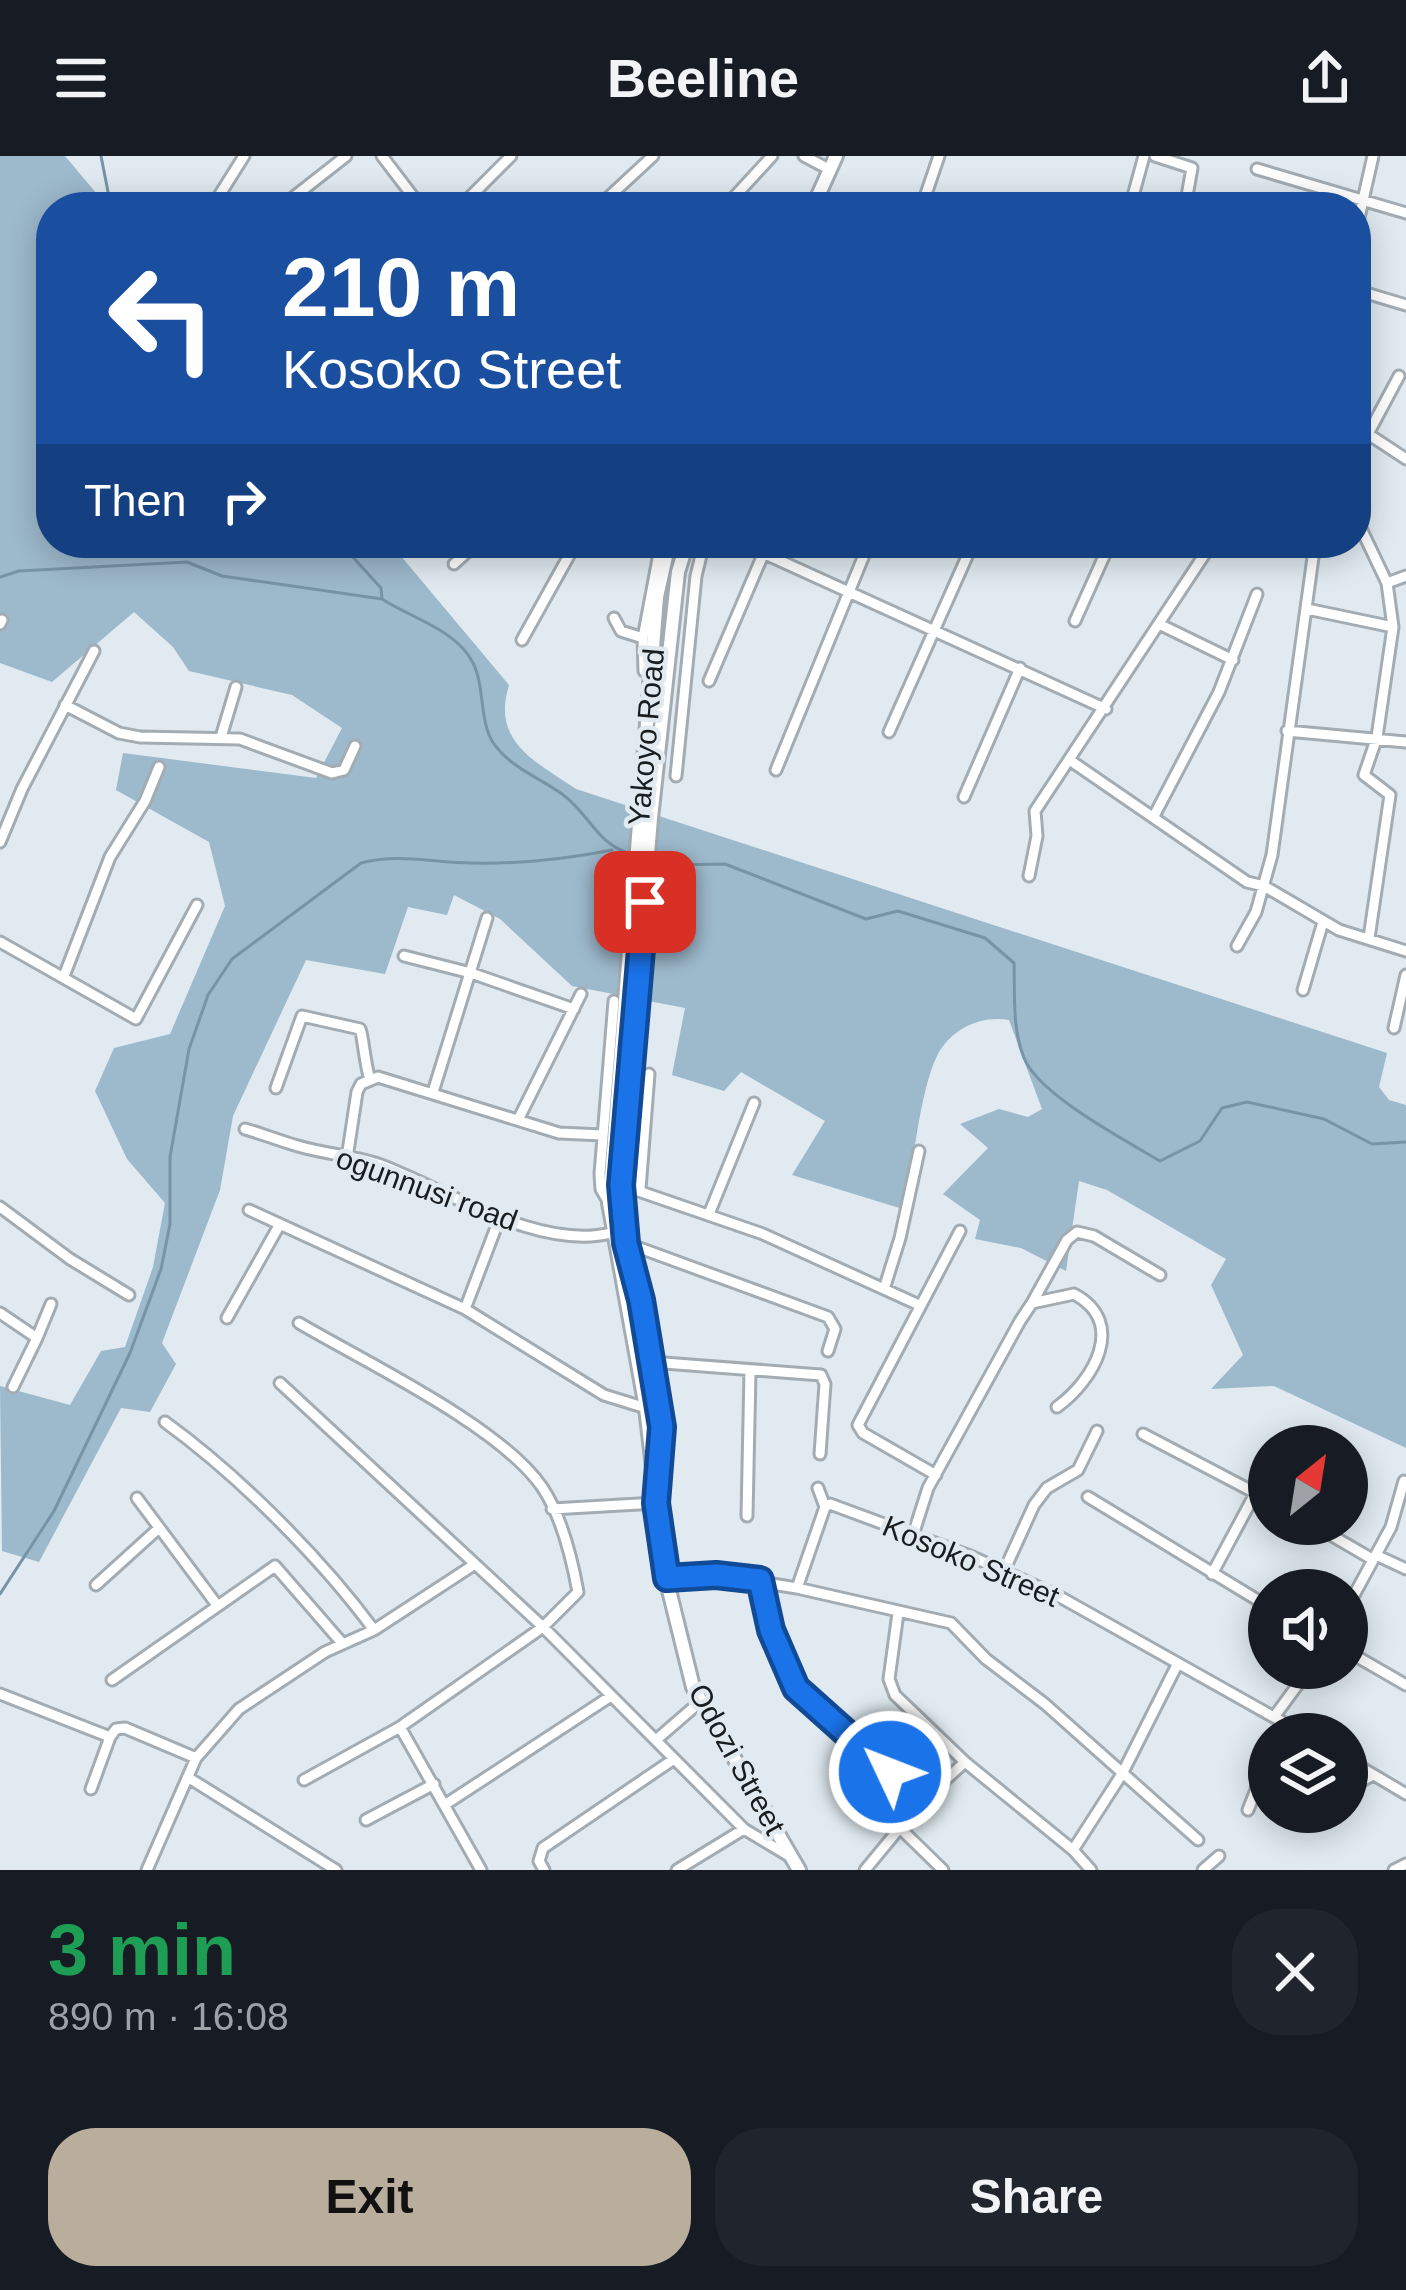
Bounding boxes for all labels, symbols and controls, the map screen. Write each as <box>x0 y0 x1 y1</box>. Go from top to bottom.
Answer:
icon: menu <box>48 45 114 111</box>
icon: share <box>1292 45 1358 111</box>
text: Beeline <box>607 48 799 108</box>
icon: left <box>84 240 240 396</box>
text: 210 m <box>282 240 520 334</box>
text: Kosoko Street <box>282 339 621 399</box>
icon: right <box>211 468 277 534</box>
text: Then <box>84 475 187 526</box>
street label: Yakoyo Road <box>622 647 670 827</box>
pin <box>594 851 696 953</box>
icon: arrive <box>612 869 678 935</box>
street label: ogunnusi road <box>332 1141 522 1237</box>
north arrow <box>1248 1425 1368 1545</box>
map controls <box>1248 1425 1368 1833</box>
street label: Kosoko Street <box>878 1509 1065 1613</box>
button: sound <box>1248 1569 1368 1689</box>
street label: Odozi Street <box>682 1678 792 1840</box>
position arrow <box>827 1709 953 1835</box>
button: layers <box>1248 1713 1368 1833</box>
button: close <box>1232 1909 1358 2035</box>
text: 3 min <box>48 1910 236 1990</box>
text: 890 m · 16:08 <box>48 1995 289 2038</box>
button: Exit <box>48 2128 691 2266</box>
button: Share <box>715 2128 1358 2266</box>

